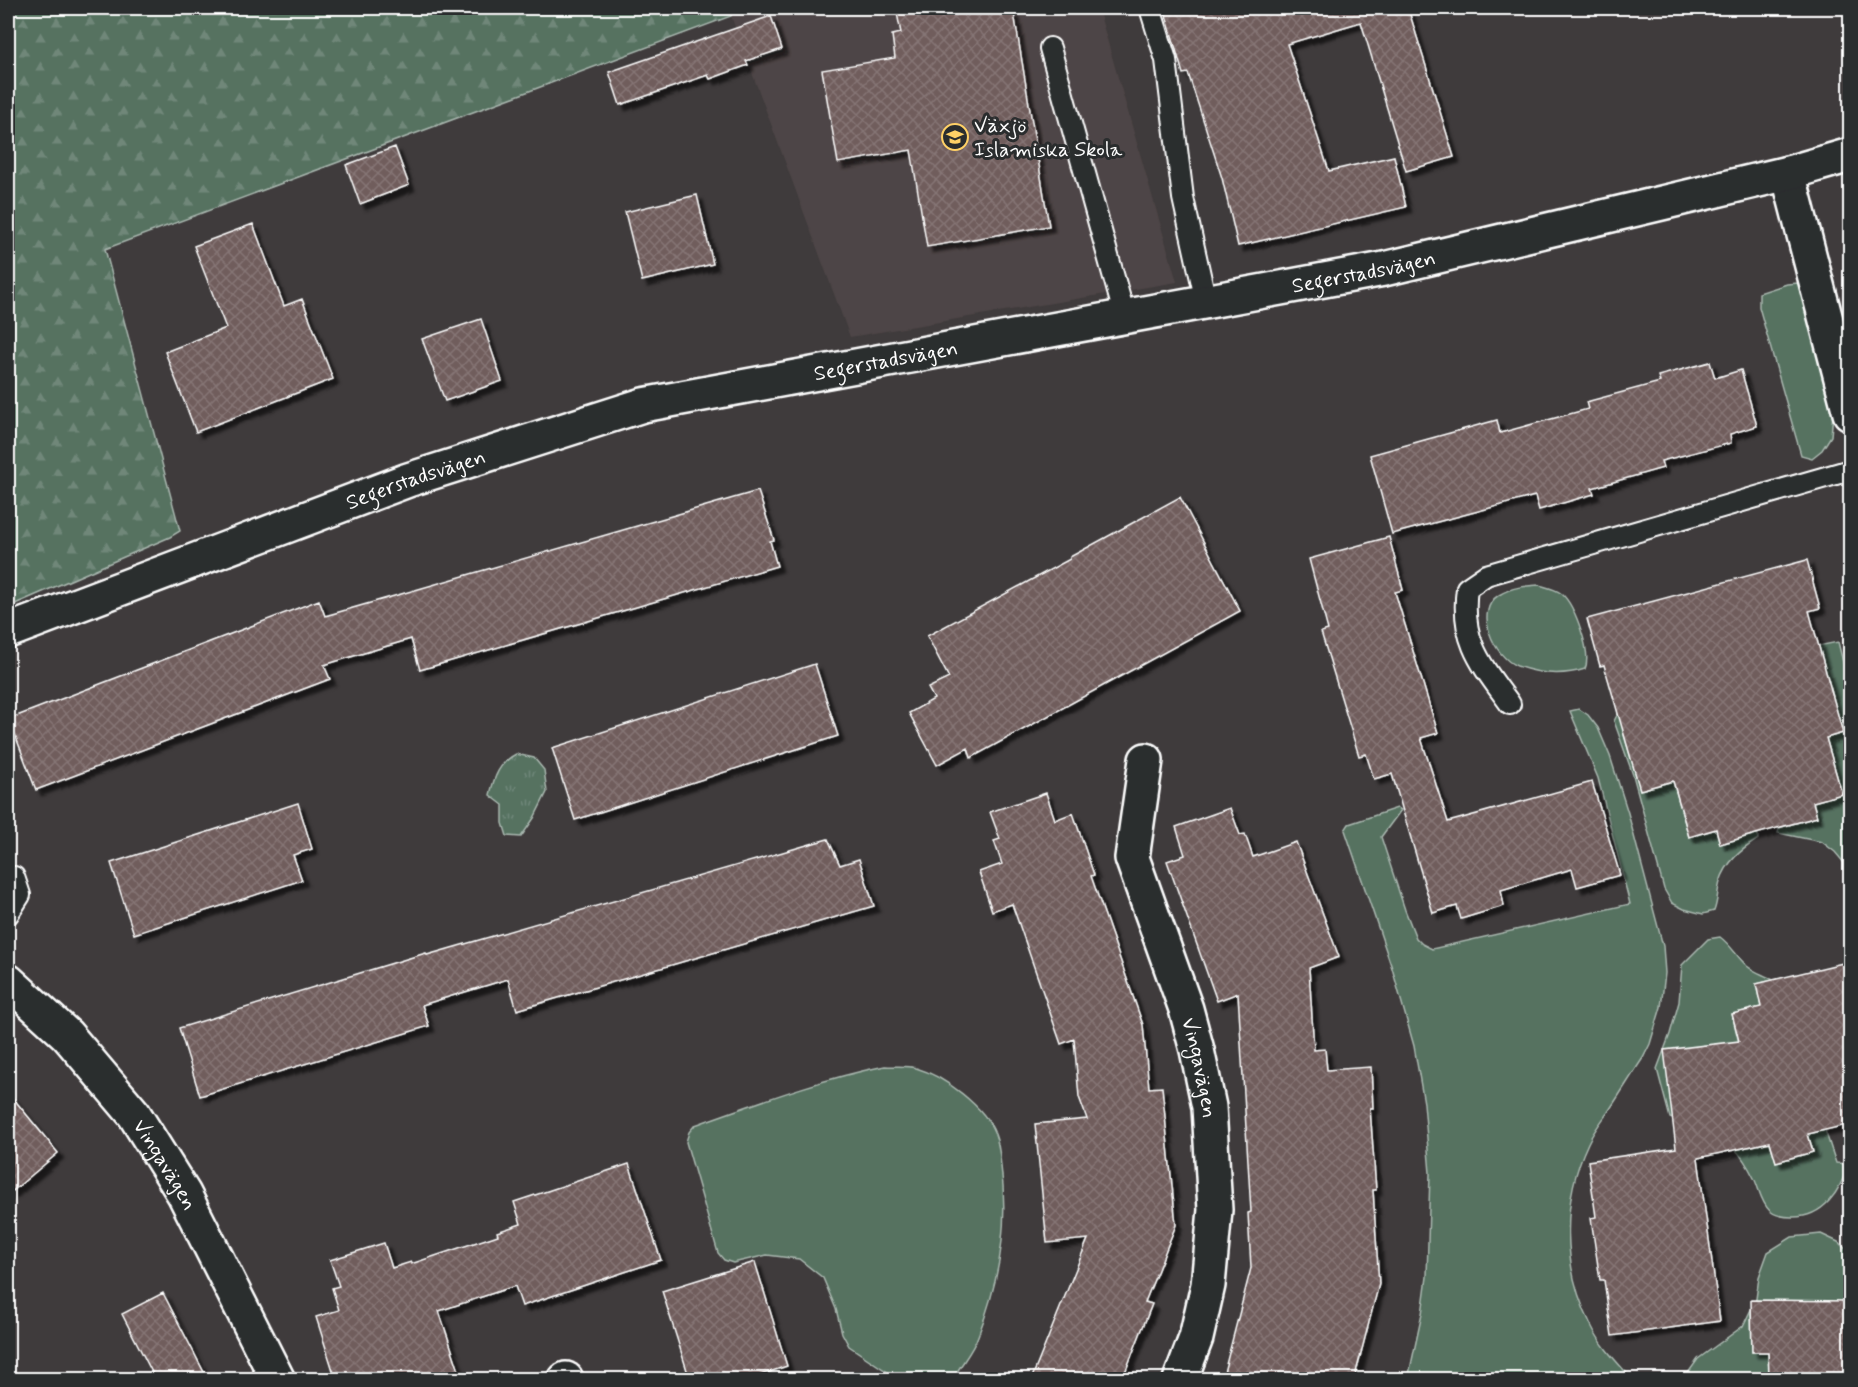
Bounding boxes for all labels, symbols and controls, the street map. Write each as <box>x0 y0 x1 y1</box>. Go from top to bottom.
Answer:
place label: Växjö Islamiska Skola <box>974 112 1123 164</box>
school or university icon: Växjö Islamiska Skola <box>940 122 970 152</box>
street label: Segerstadsvägen <box>1290 244 1438 301</box>
street label: Segerstadsvägen <box>812 334 960 388</box>
street label: Segerstadsvägen <box>342 443 489 517</box>
street label: Vingavägen <box>1174 1015 1223 1119</box>
street label: Vingavägen <box>126 1114 203 1215</box>

